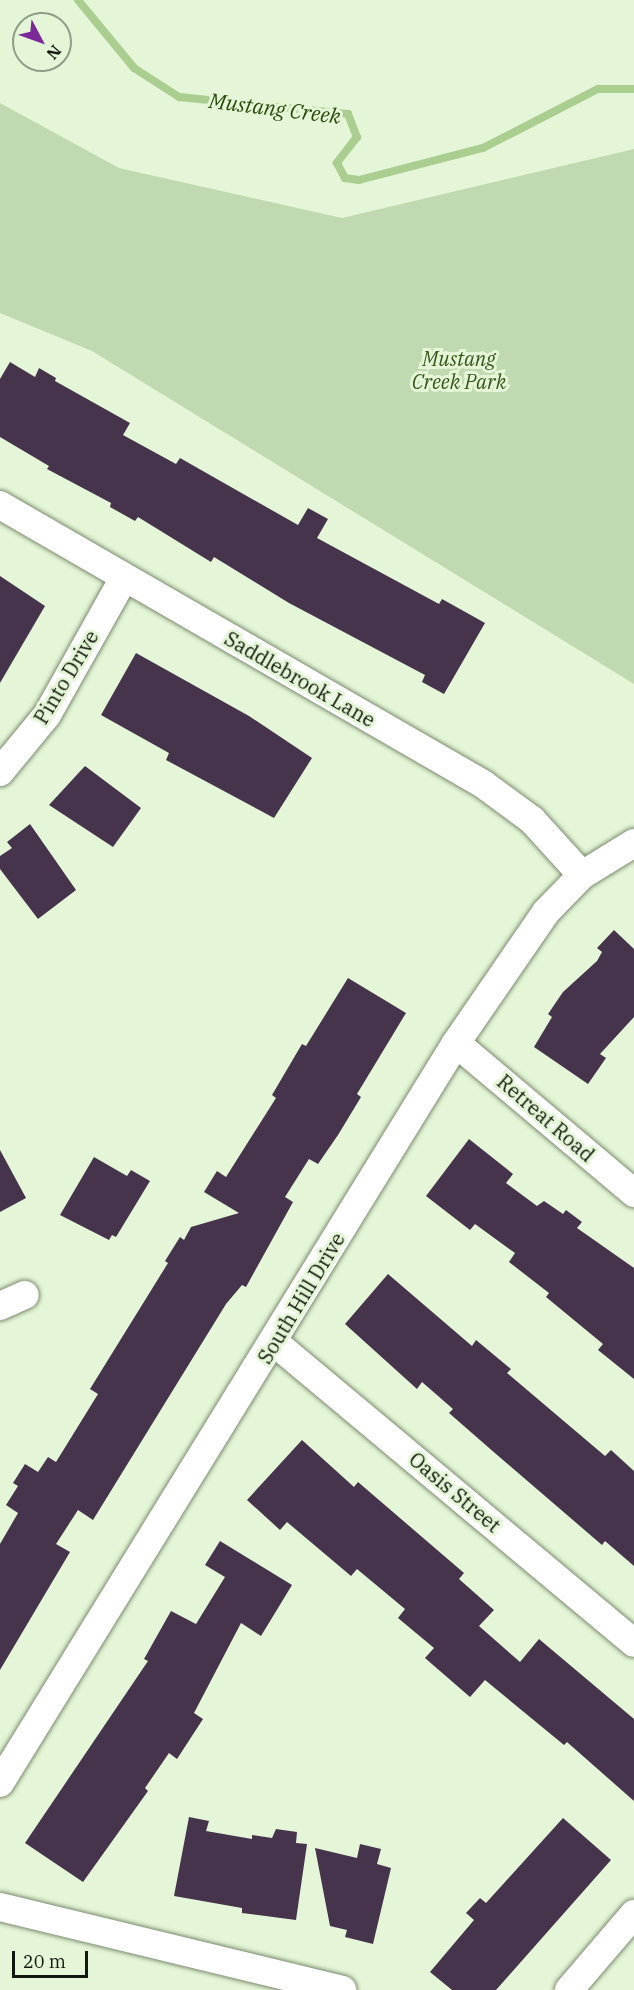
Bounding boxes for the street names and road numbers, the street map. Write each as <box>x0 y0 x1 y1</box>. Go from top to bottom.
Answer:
street label: Pinto Drive <box>29 626 103 728</box>
street label: Saddlebrook Lane <box>220 626 380 732</box>
street label: Retreat Road <box>493 1069 599 1167</box>
street label: South Hill Drive <box>252 1228 350 1368</box>
street label: Oasis Street <box>404 1447 506 1537</box>

